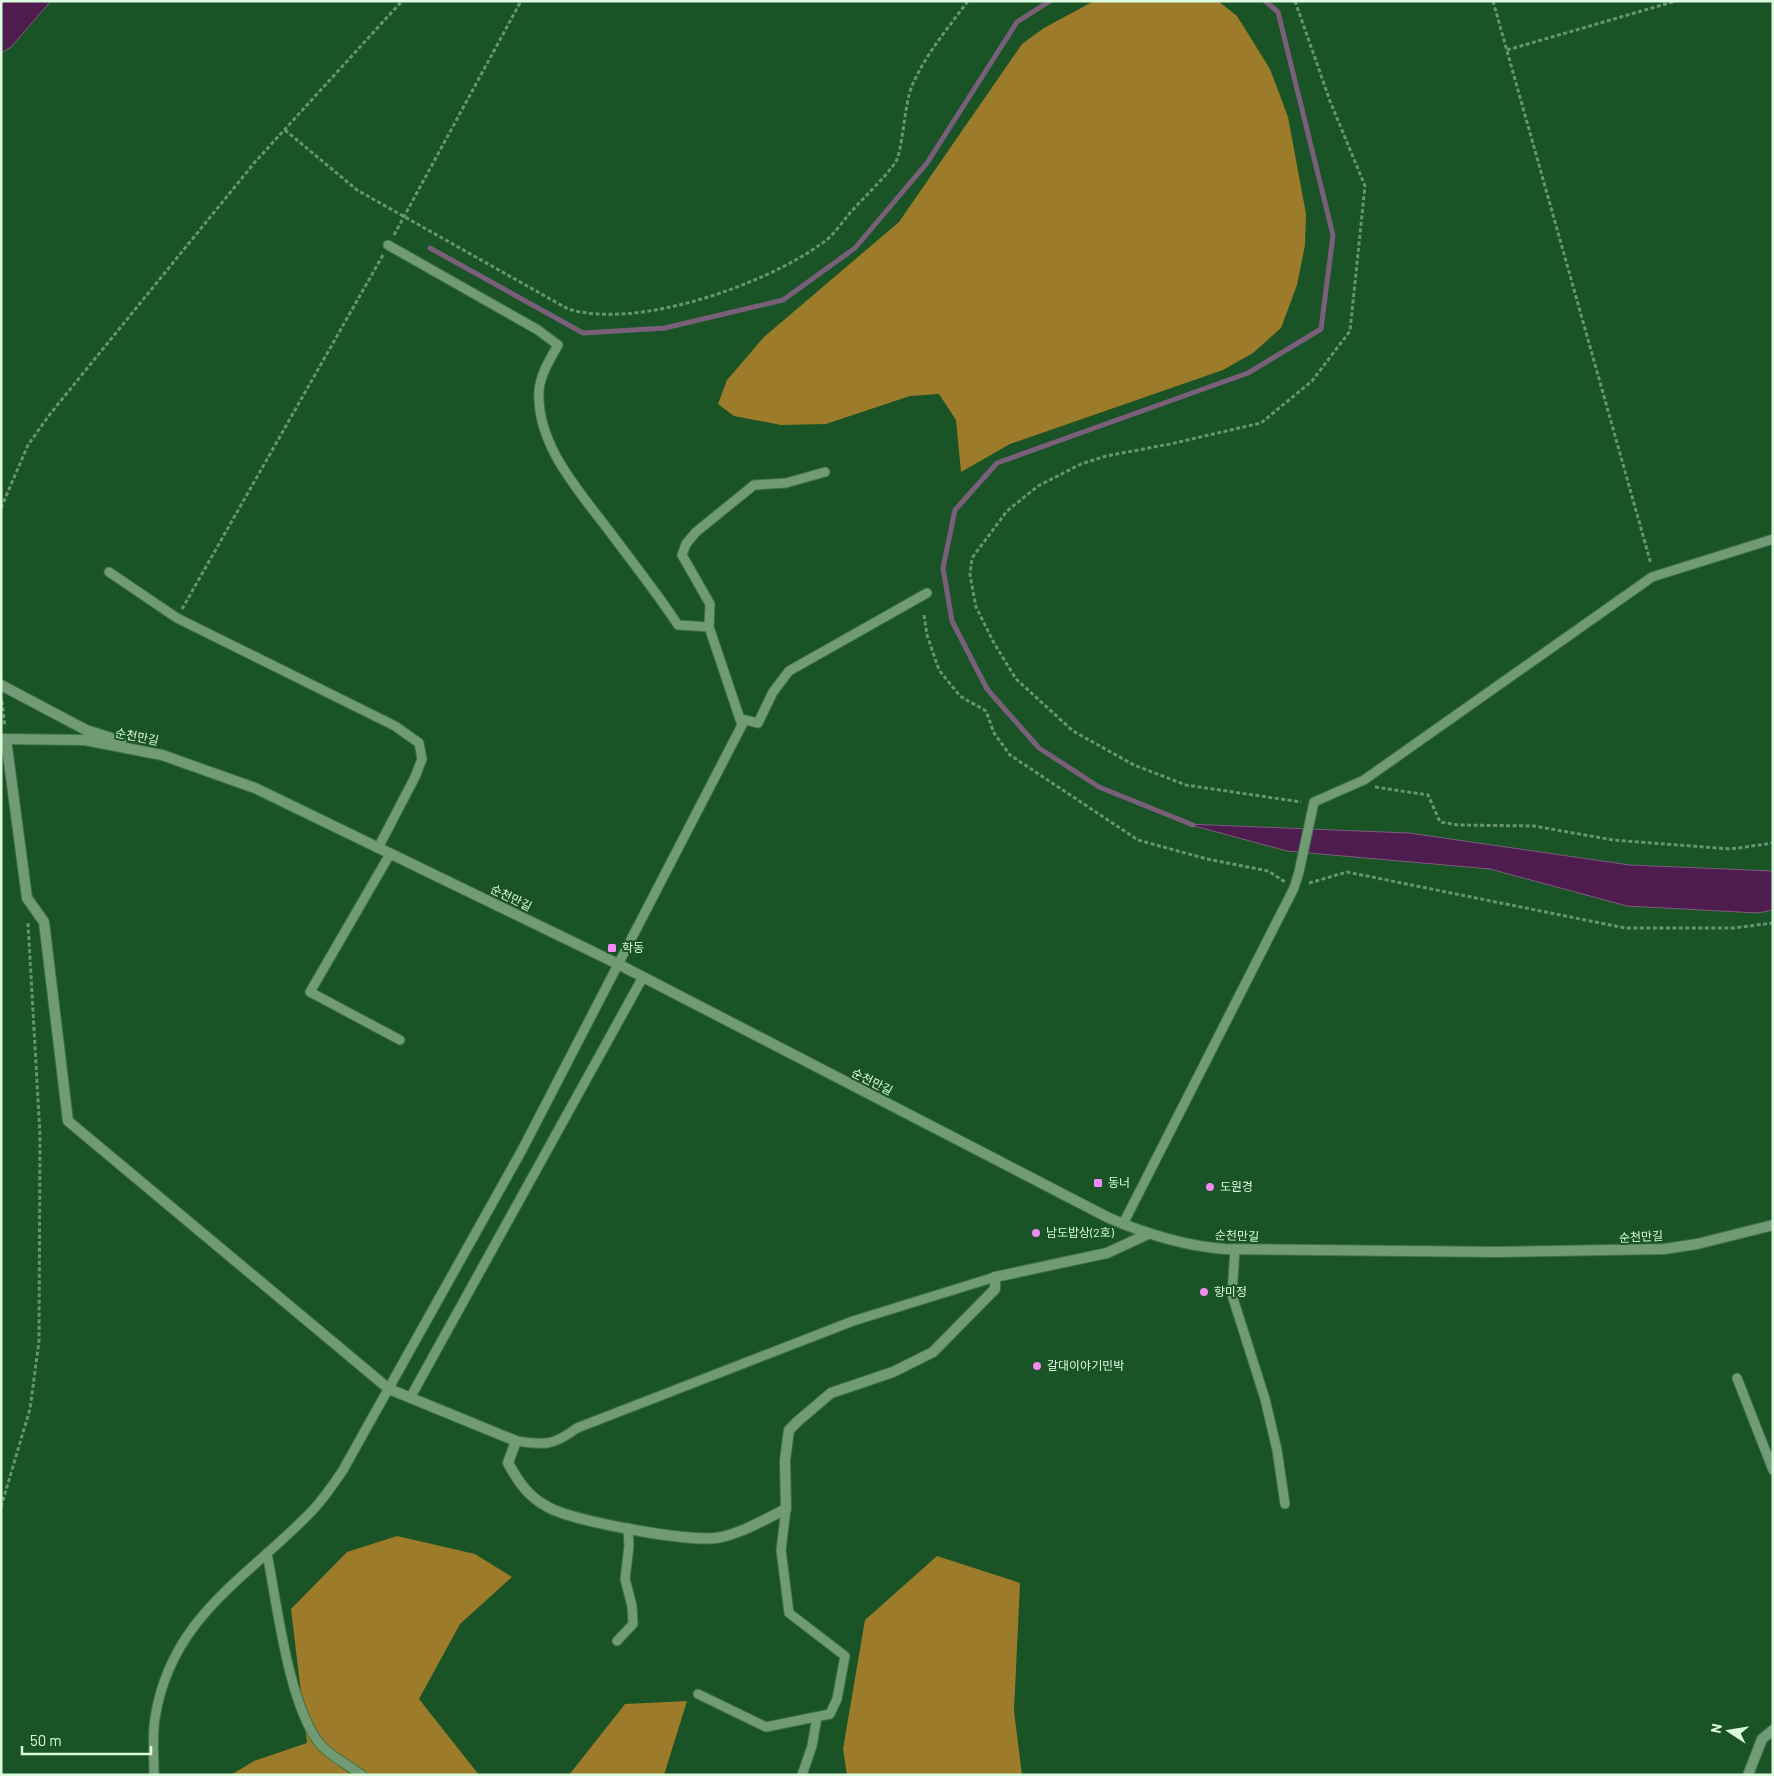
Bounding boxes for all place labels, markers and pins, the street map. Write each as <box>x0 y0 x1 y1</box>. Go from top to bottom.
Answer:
place label: 학동 <box>622 940 644 954</box>
marker: 학동 <box>606 942 618 954</box>
place label: 동너 <box>1108 1175 1130 1189</box>
marker: 동너 <box>1092 1177 1104 1189</box>
place label: 도원경 <box>1220 1179 1253 1193</box>
marker: 도원경 <box>1204 1181 1216 1193</box>
place label: 남도밥상(2호) <box>1046 1225 1115 1239</box>
marker: 남도밥상(2호) <box>1030 1227 1042 1239</box>
place label: 향미정 <box>1214 1284 1247 1298</box>
marker: 향미정 <box>1198 1286 1210 1298</box>
place label: 갈대이야기민박 <box>1047 1358 1124 1372</box>
marker: 갈대이야기민박 <box>1031 1360 1043 1372</box>

